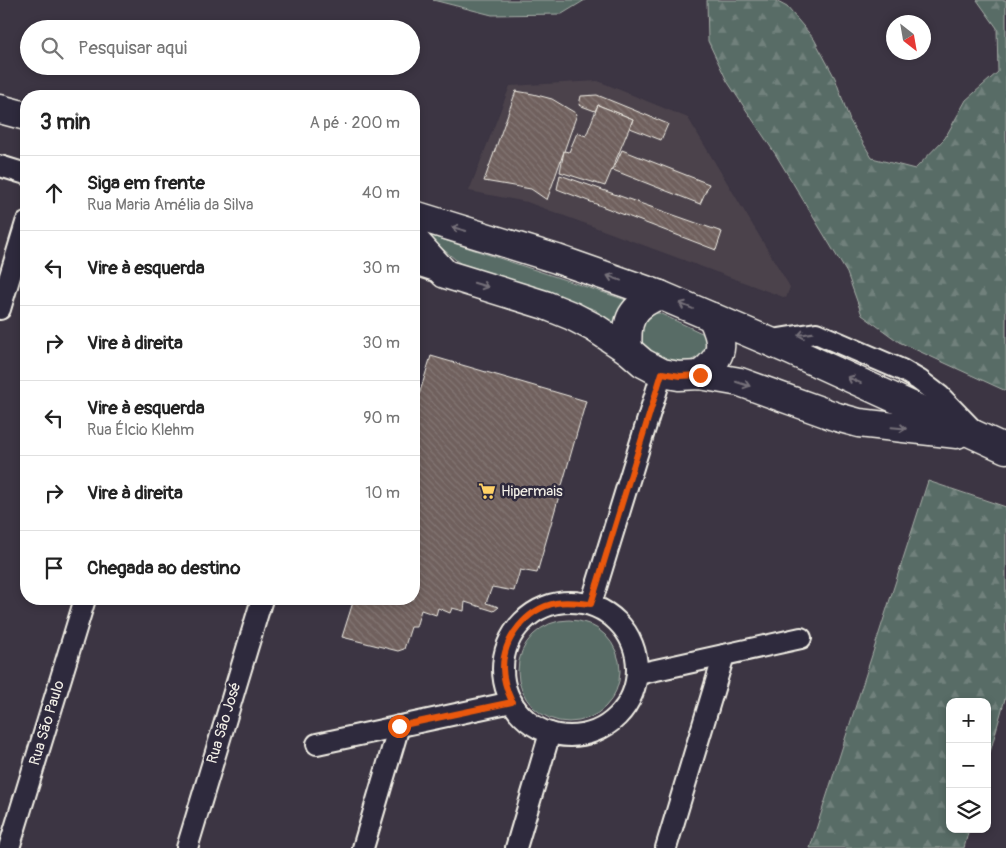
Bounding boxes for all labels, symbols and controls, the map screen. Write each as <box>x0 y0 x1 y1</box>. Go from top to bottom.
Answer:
north arrow <box>886 15 931 60</box>
search box <box>20 20 420 75</box>
icon: search <box>38 34 66 62</box>
text: Pesquisar aqui <box>78 36 187 60</box>
text: 3 min <box>40 109 90 136</box>
text: A pé · 200 m <box>309 113 400 133</box>
text: Siga em frente <box>87 171 205 195</box>
icon: ahead <box>40 179 68 207</box>
text: 40 m <box>362 183 400 203</box>
text: Rua Maria Amélia da Silva <box>87 195 253 215</box>
one-way arrow <box>452 223 468 233</box>
icon: left <box>40 254 68 282</box>
text: Vire à esquerda <box>87 256 205 280</box>
text: 30 m <box>362 258 400 278</box>
one-way arrow <box>607 273 622 282</box>
one-way arrow <box>473 280 489 290</box>
one-way arrow <box>679 301 694 311</box>
icon: right <box>40 329 68 357</box>
one-way arrow <box>798 330 814 340</box>
text: Vire à direita <box>87 331 183 355</box>
text: 30 m <box>362 333 400 353</box>
route end <box>689 364 712 387</box>
one-way arrow <box>847 374 862 384</box>
one-way arrow <box>735 380 751 389</box>
text: Vire à esquerda <box>87 396 205 420</box>
icon: left <box>40 404 68 432</box>
text: 90 m <box>363 408 400 428</box>
text: Rua Élcio Klehm <box>87 420 194 440</box>
one-way arrow <box>890 424 906 433</box>
icon: right <box>40 479 68 507</box>
text: Vire à direita <box>87 481 183 505</box>
supermarket icon: Hipermais <box>477 481 497 501</box>
place label: Hipermais <box>501 482 563 501</box>
text: 10 m <box>365 483 400 503</box>
icon: arrive <box>40 554 68 582</box>
text: Chegada ao destino <box>87 556 240 580</box>
street label: Rua São Paulo <box>25 678 69 768</box>
street label: Rua São José <box>203 680 245 766</box>
map controls <box>946 698 991 833</box>
button: + <box>946 698 991 743</box>
route start <box>388 715 411 738</box>
button: − <box>946 743 991 788</box>
button: layers <box>946 788 991 833</box>

